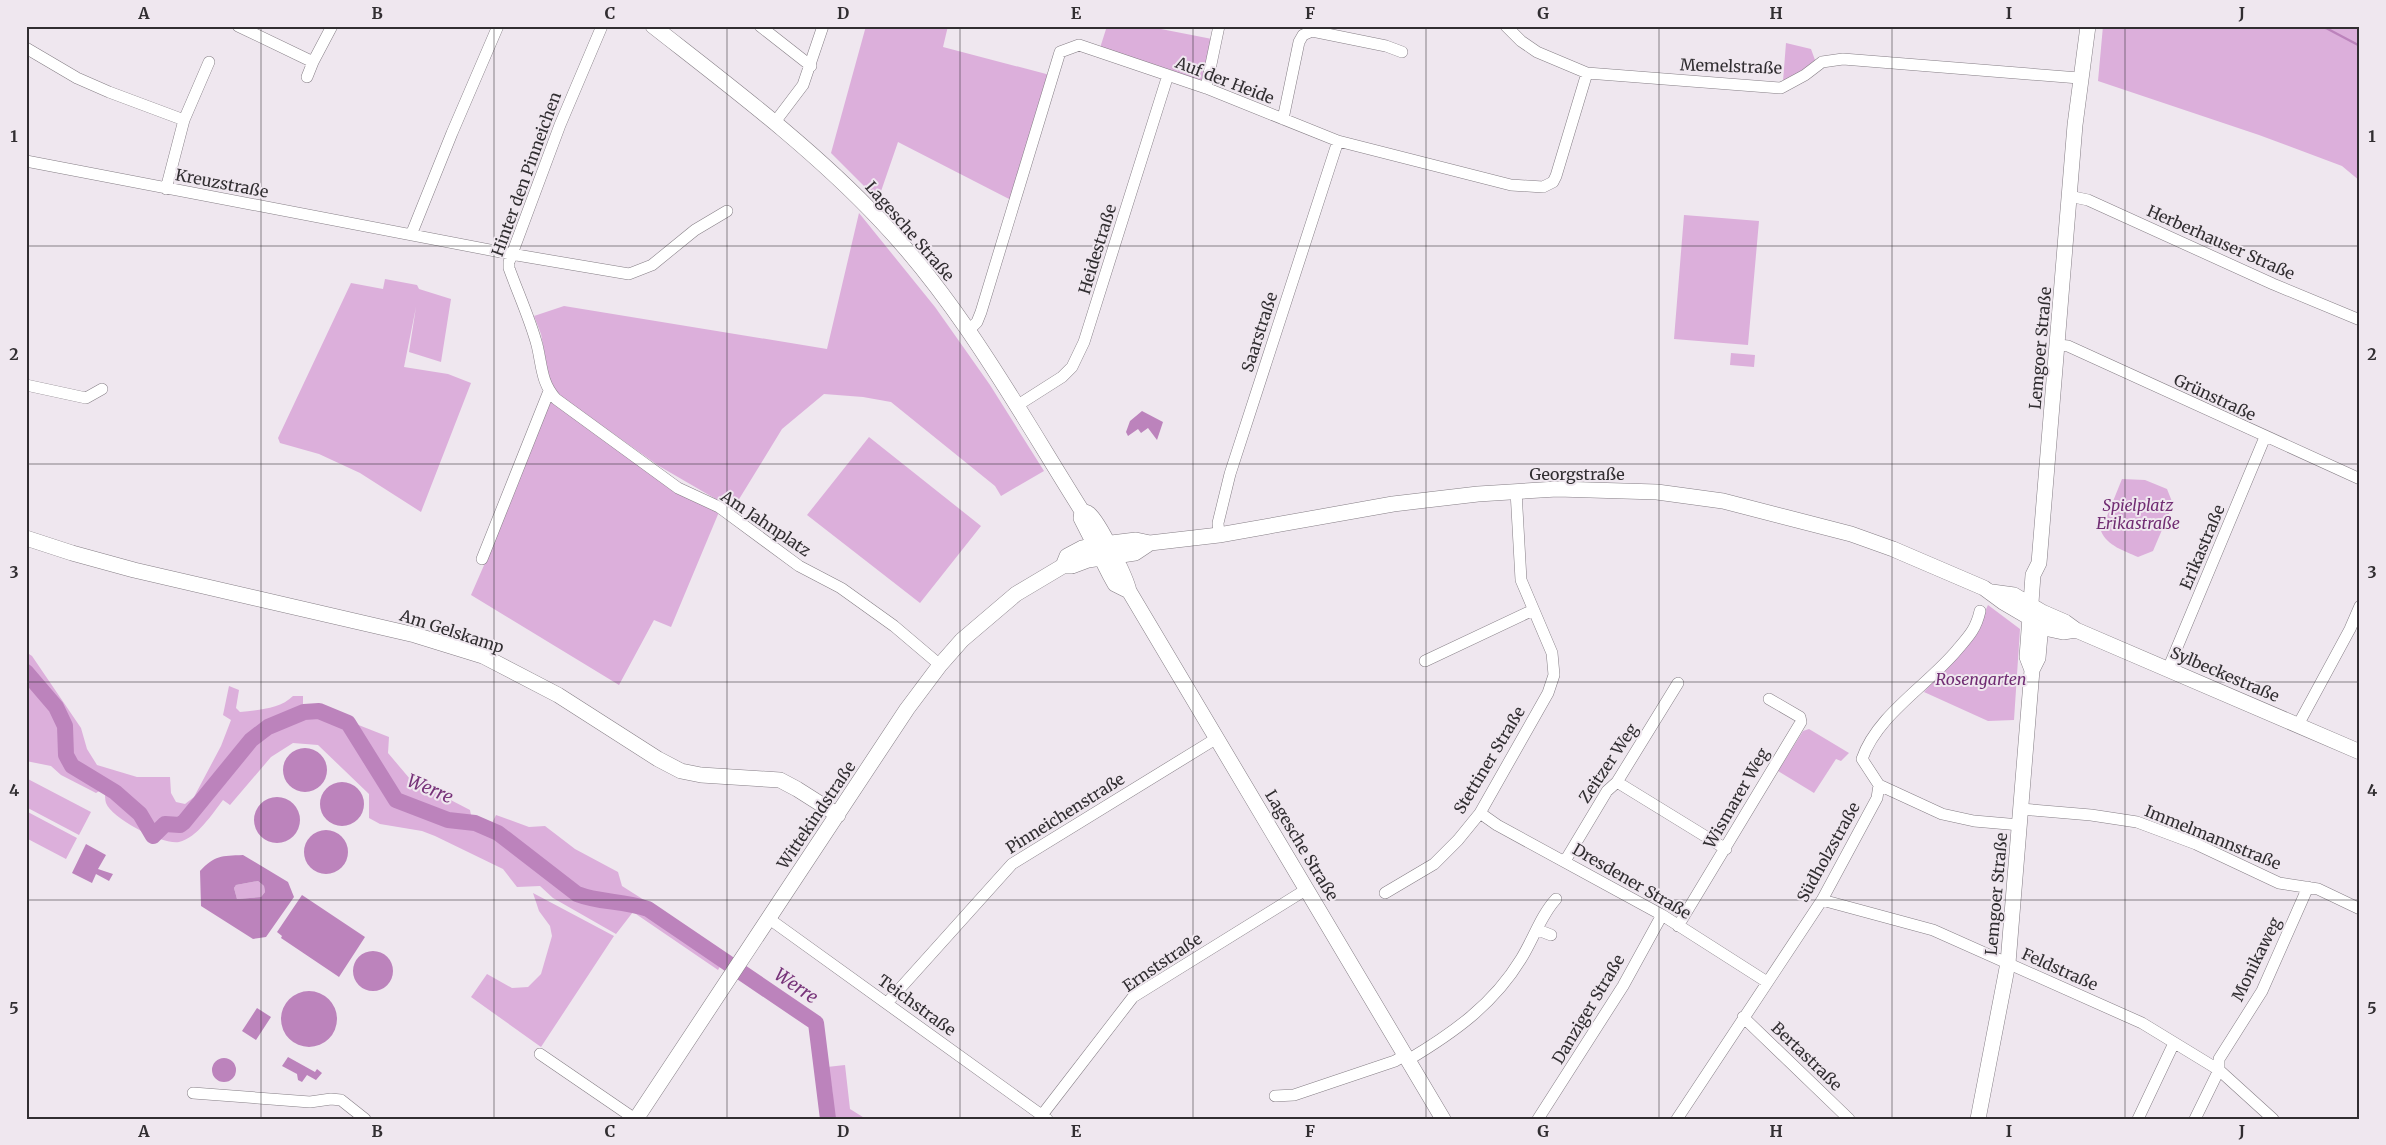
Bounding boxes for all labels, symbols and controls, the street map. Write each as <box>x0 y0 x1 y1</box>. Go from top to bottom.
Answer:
text: A <box>137 3 150 23</box>
text: B <box>371 3 383 23</box>
text: C <box>605 3 615 23</box>
text: D <box>837 3 849 23</box>
text: E <box>1071 3 1082 23</box>
text: F <box>1305 3 1315 23</box>
text: G <box>1537 3 1549 23</box>
text: H <box>1769 3 1783 23</box>
text: I <box>2006 3 2012 23</box>
text: J <box>2238 3 2245 23</box>
street label: Auf der Heide <box>1172 52 1277 108</box>
street label: Memelstraße <box>1680 54 1782 78</box>
street label: Hinter den Pinneichen <box>487 89 565 259</box>
text: 1 <box>10 126 18 146</box>
text: 1 <box>2368 126 2376 146</box>
street label: Kreuzstraße <box>174 164 270 202</box>
street label: Lagesche Straße <box>861 177 959 285</box>
street label: Herberhauser Straße <box>2144 200 2298 284</box>
street label: Heidestraße <box>1074 202 1120 296</box>
street label: Lemgoer Straße <box>2025 286 2055 410</box>
street label: Saarstraße <box>1237 289 1281 375</box>
text: 2 <box>9 344 19 364</box>
text: 2 <box>2367 344 2377 364</box>
street label: Grünstraße <box>2171 369 2259 425</box>
street label: Georgstraße <box>1529 464 1625 484</box>
street label: Am Jahnplatz <box>717 485 815 561</box>
park label: Spielplatz Erikastraße <box>2096 495 2180 533</box>
street label: Erikastraße <box>2175 502 2229 592</box>
text: 3 <box>9 562 19 582</box>
text: 3 <box>2367 562 2377 582</box>
street label: Am Gelskamp <box>397 604 507 657</box>
street label: Sylbeckestraße <box>2167 642 2283 706</box>
park label: Rosengarten <box>1935 669 2027 689</box>
street label: Stettiner Straße <box>1449 703 1529 817</box>
street label: Zeitzer Weg <box>1574 719 1642 806</box>
street label: Wismarer Weg <box>1699 744 1773 853</box>
street label: Wittekindstraße <box>772 757 860 874</box>
street label: Pinneichenstraße <box>1002 768 1128 858</box>
water label: Werre <box>404 769 457 809</box>
text: 4 <box>9 780 19 800</box>
text: 4 <box>2367 780 2377 800</box>
street label: Lagesche Straße <box>1261 786 1343 904</box>
street label: Südholzstraße <box>1792 798 1864 906</box>
street label: Immelmannstraße <box>2142 801 2284 873</box>
street label: Lemgoer Straße <box>1981 832 2011 956</box>
street label: Dresdener Straße <box>1569 839 1695 923</box>
street label: Monikaweg <box>2227 913 2285 1004</box>
street label: Ernststraße <box>1119 928 1205 996</box>
street label: Feldstraße <box>2019 943 2101 995</box>
street label: Danziger Straße <box>1547 951 1629 1067</box>
water label: Werre <box>770 963 823 1009</box>
street label: Teichstraße <box>874 970 960 1040</box>
text: 5 <box>9 998 19 1018</box>
text: 5 <box>2367 998 2377 1018</box>
street label: Bertastraße <box>1768 1017 1846 1095</box>
text: A <box>137 1121 150 1141</box>
text: B <box>371 1121 383 1141</box>
text: C <box>605 1121 615 1141</box>
text: D <box>837 1121 849 1141</box>
text: E <box>1071 1121 1082 1141</box>
text: F <box>1305 1121 1315 1141</box>
text: G <box>1537 1121 1549 1141</box>
text: H <box>1769 1121 1783 1141</box>
text: I <box>2006 1121 2012 1141</box>
text: J <box>2238 1121 2245 1141</box>

